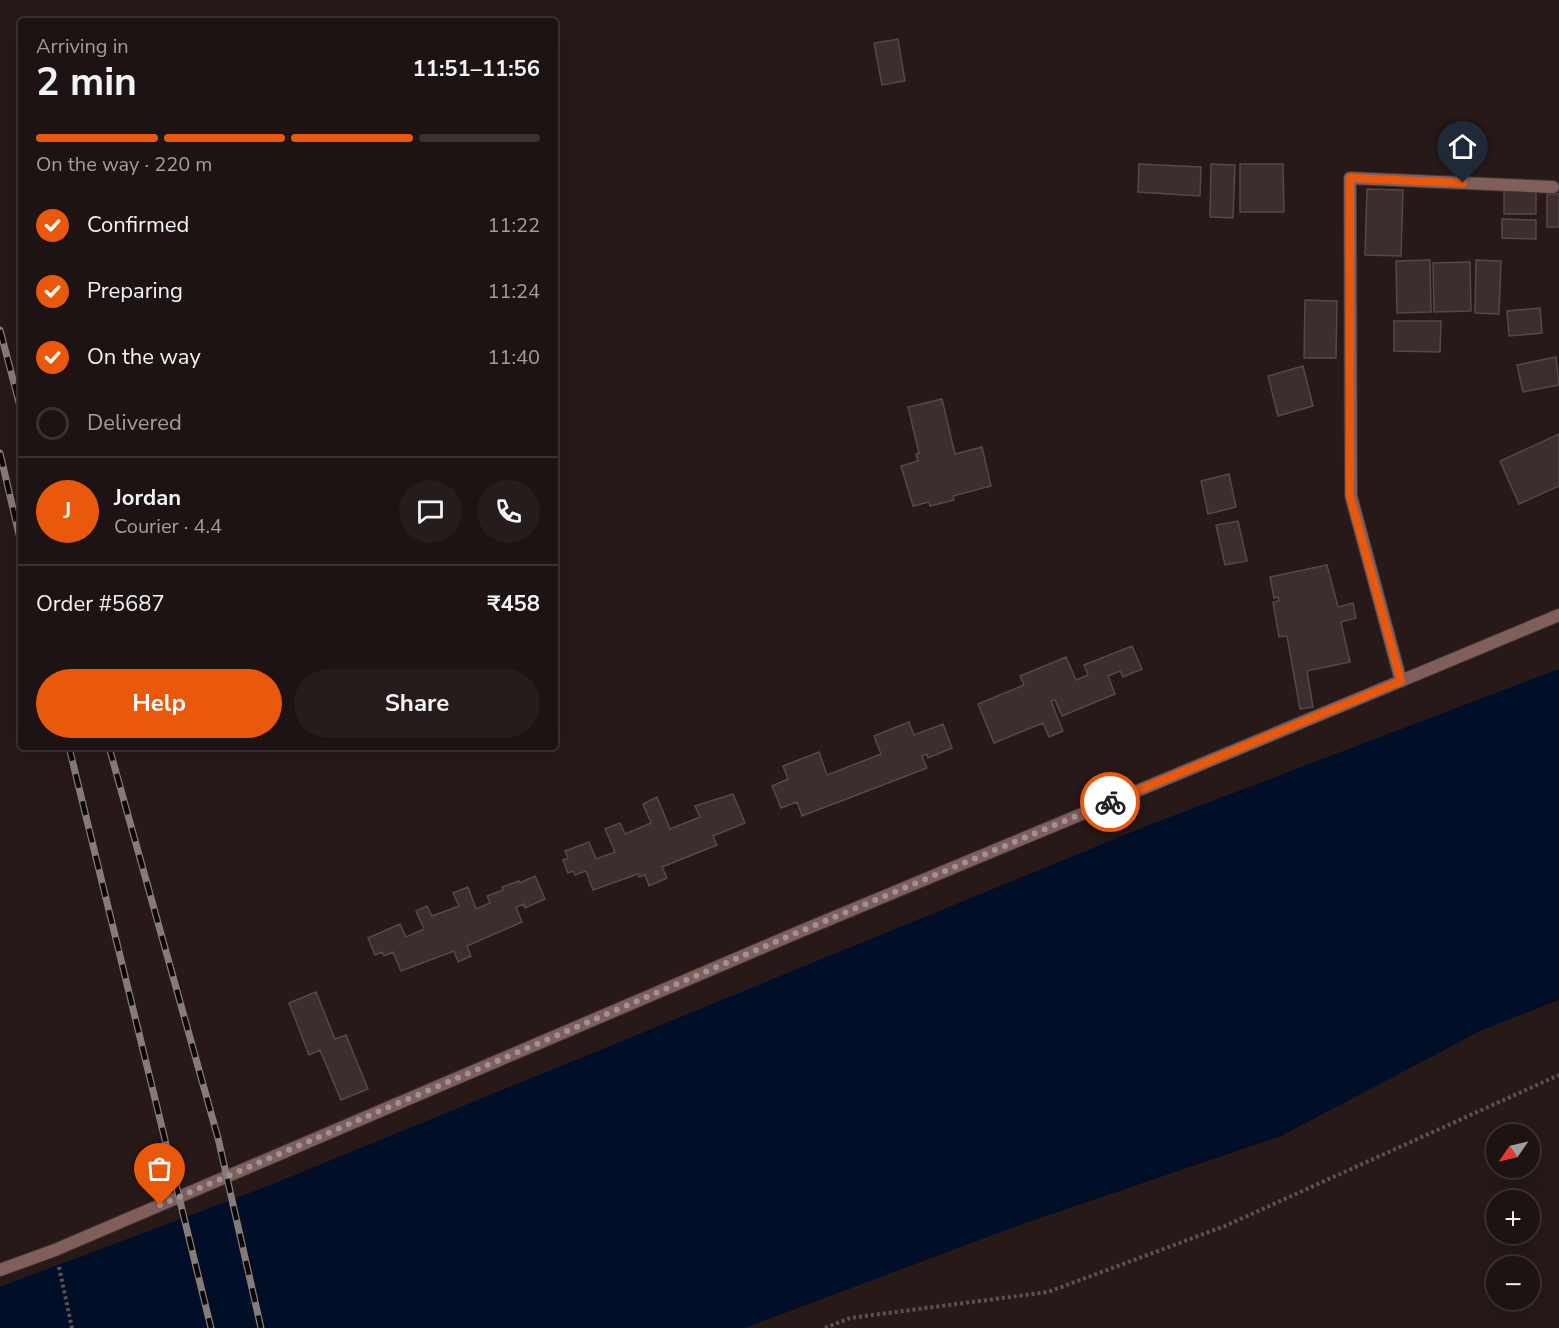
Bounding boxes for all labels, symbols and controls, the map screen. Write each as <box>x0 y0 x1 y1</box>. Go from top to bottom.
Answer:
text: Arriving in <box>36 33 129 60</box>
text: 11:51–11:56 <box>412 54 540 84</box>
text: 2 min <box>36 56 137 109</box>
pin <box>1437 121 1488 183</box>
icon: home <box>1446 130 1479 163</box>
text: On the way · 220 m <box>36 151 212 178</box>
icon: check <box>36 209 69 242</box>
text: Confirmed <box>87 210 189 240</box>
text: 11:22 <box>487 212 540 239</box>
icon: check <box>36 275 69 308</box>
text: Preparing <box>87 276 183 306</box>
text: 11:24 <box>487 278 540 305</box>
icon: check <box>36 341 69 374</box>
text: On the way <box>87 342 201 372</box>
text: 11:40 <box>487 344 540 371</box>
text: Delivered <box>87 408 182 438</box>
button: chat <box>399 480 462 543</box>
button: phone <box>477 480 540 543</box>
text: Jordan <box>114 483 181 513</box>
text: J <box>64 496 71 526</box>
text: Courier · 4.4 <box>114 513 222 540</box>
text: Order #5687 <box>36 589 165 619</box>
text: ₹458 <box>487 589 540 619</box>
button: Help <box>36 669 282 738</box>
button: Share <box>294 669 540 738</box>
courier <box>1080 772 1140 832</box>
icon: bike <box>1094 786 1127 819</box>
north arrow <box>1486 1124 1540 1178</box>
map controls <box>1486 1124 1540 1310</box>
pin <box>134 1143 185 1205</box>
icon: bag <box>143 1152 176 1185</box>
button: + <box>1486 1190 1540 1244</box>
button: − <box>1486 1256 1540 1310</box>

